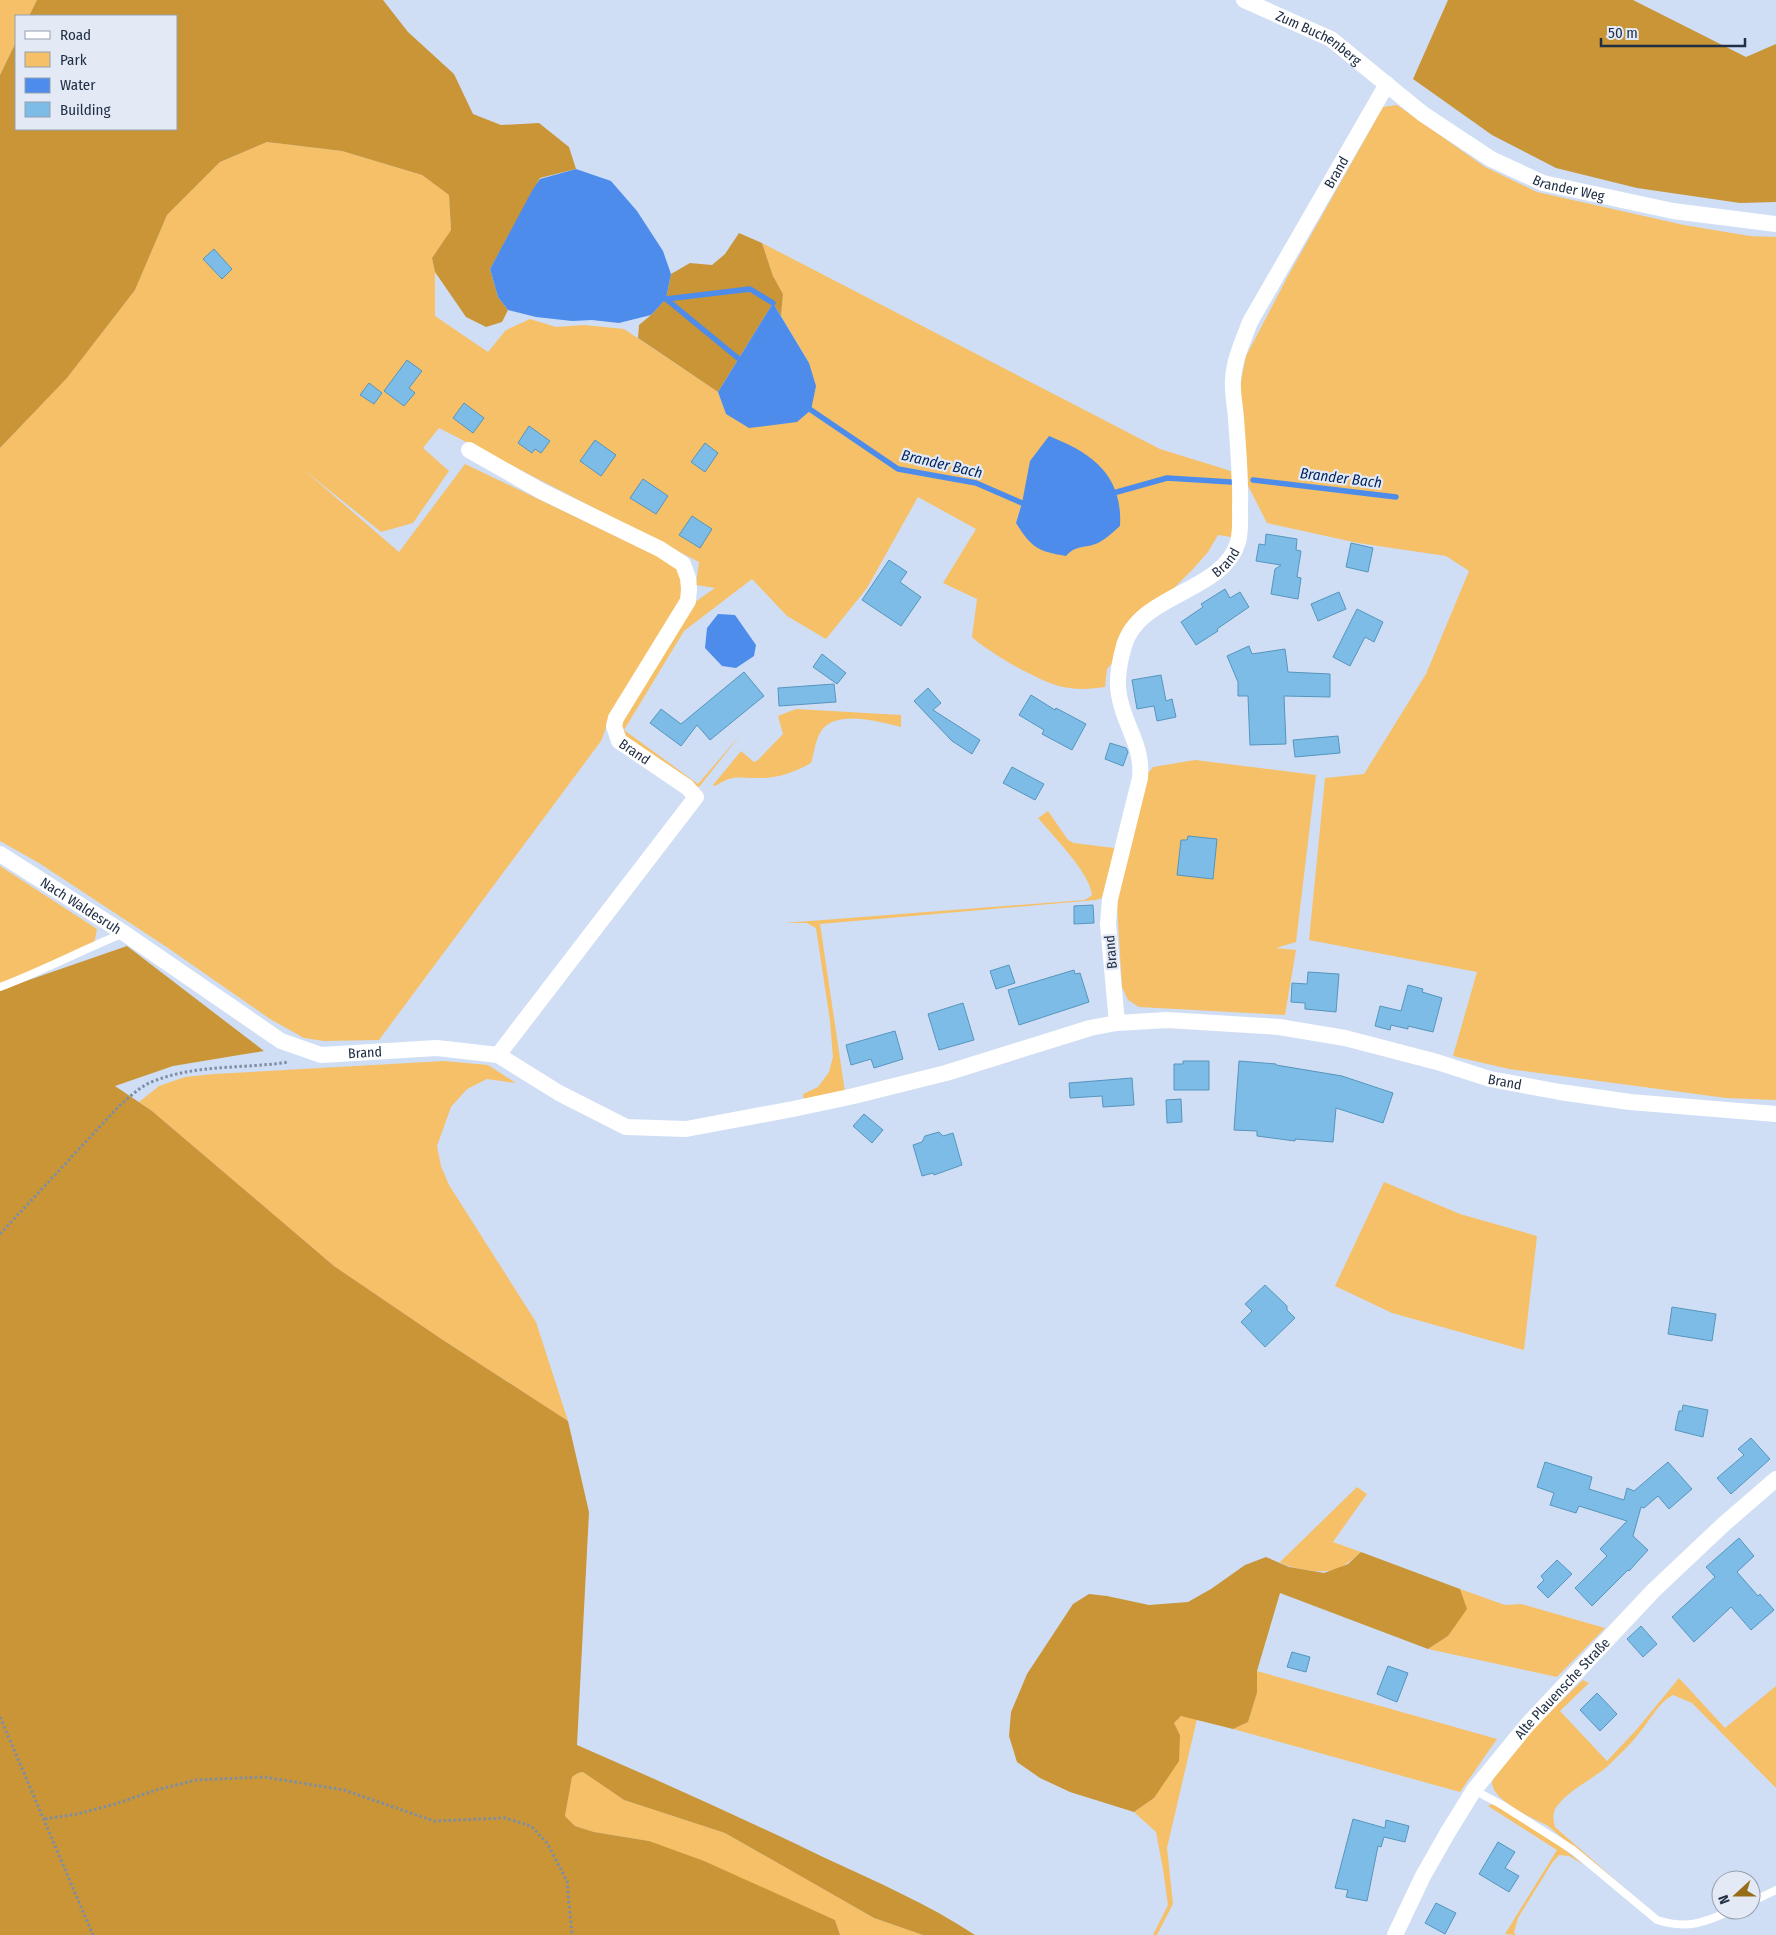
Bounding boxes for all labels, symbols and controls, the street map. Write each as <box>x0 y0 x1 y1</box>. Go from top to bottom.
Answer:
street label: Zum Buchenberg <box>1273 7 1365 69</box>
legend <box>15 15 178 130</box>
scale bar <box>1601 15 1745 47</box>
text: 50 m <box>1608 24 1638 42</box>
text: Road <box>60 26 91 44</box>
text: Park <box>60 51 87 69</box>
text: Water <box>60 76 96 94</box>
text: Building <box>60 101 111 119</box>
street label: Brand <box>1320 153 1352 191</box>
street label: Brander Weg <box>1530 171 1606 205</box>
water label: Brander Bach <box>900 446 984 482</box>
water label: Brander Bach <box>1299 464 1383 492</box>
street label: Brand <box>1208 545 1243 581</box>
street label: Brand <box>616 735 653 768</box>
street label: Nach Waldesruh <box>37 874 125 938</box>
street label: Brand <box>1101 934 1121 970</box>
street label: Brand <box>348 1043 382 1062</box>
street label: Brand <box>1487 1070 1523 1093</box>
street label: Alte Plauensche Straße <box>1511 1634 1613 1742</box>
north arrow <box>1711 1870 1761 1920</box>
text: N <box>1715 1893 1734 1906</box>

